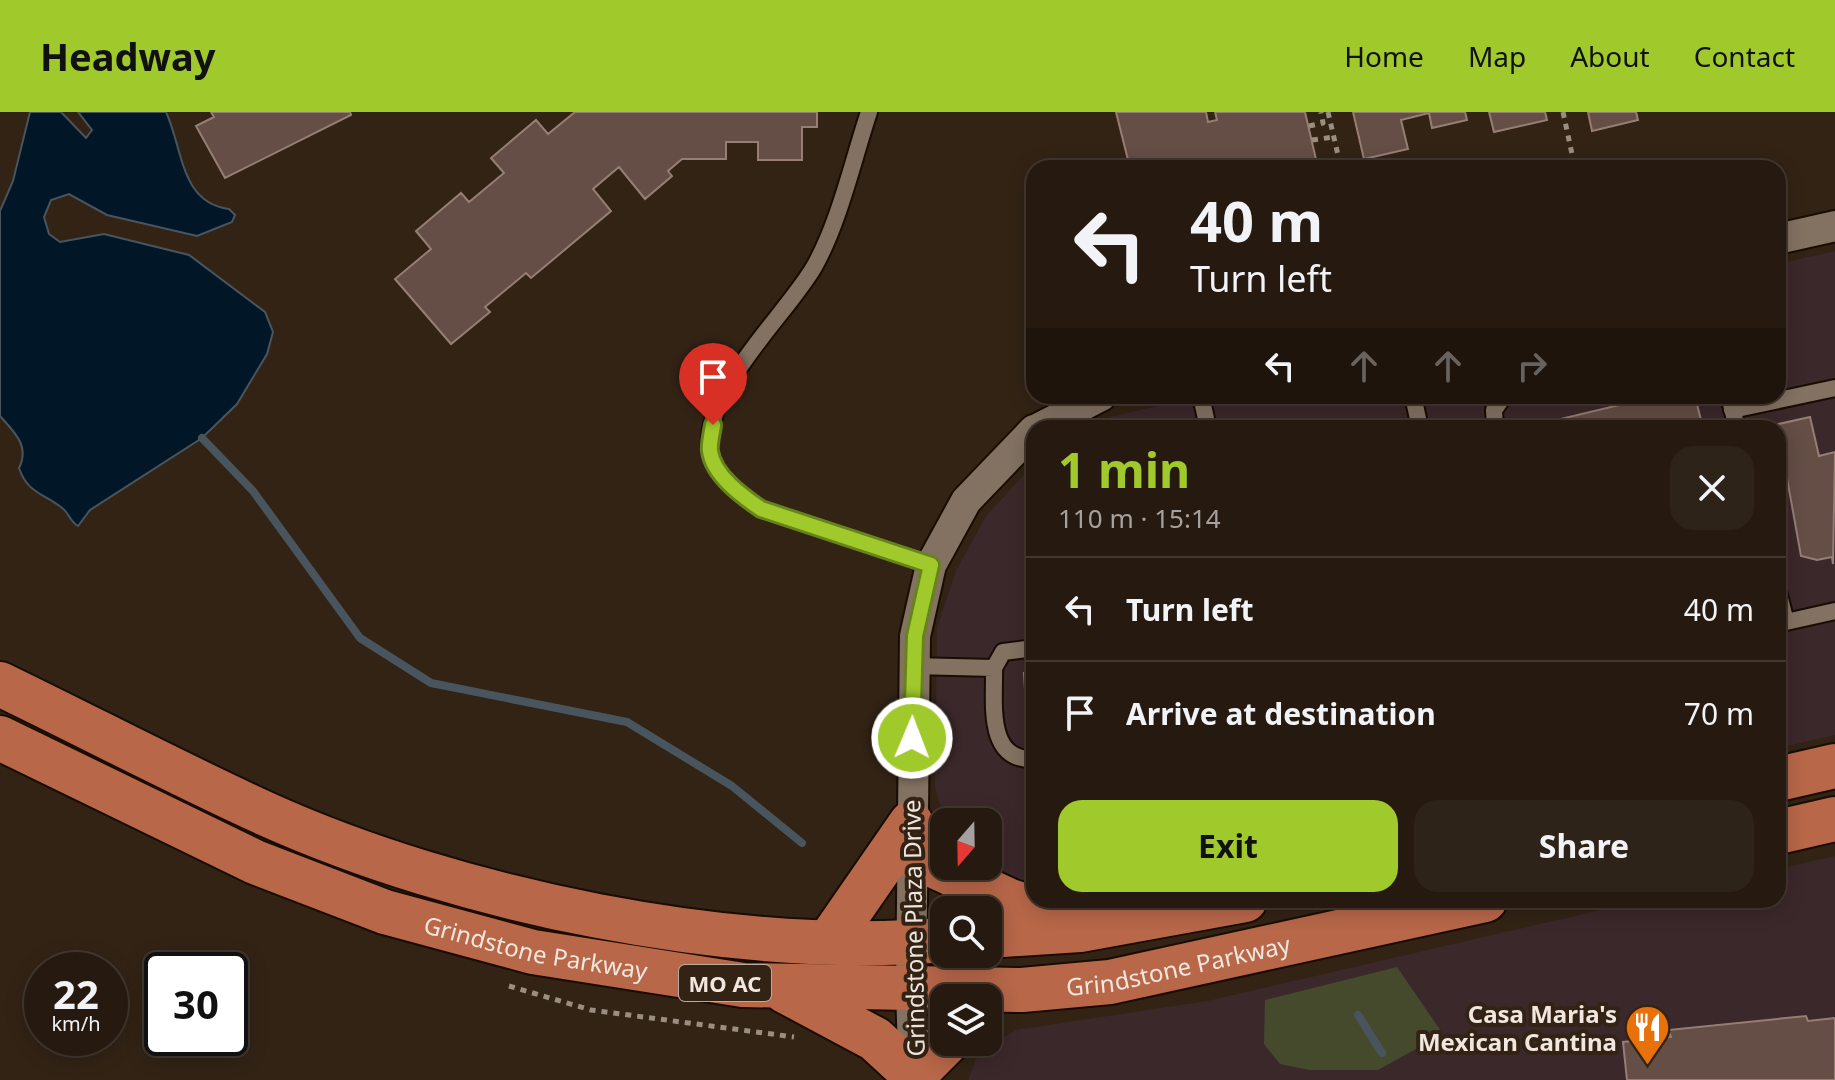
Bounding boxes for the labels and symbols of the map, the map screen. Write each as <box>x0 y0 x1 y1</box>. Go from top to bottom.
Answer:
pin <box>679 343 747 425</box>
position arrow <box>870 696 954 780</box>
street label: Grindstone Plaza Drive <box>894 799 932 1057</box>
north arrow <box>930 808 1002 880</box>
street label: Grindstone Parkway <box>420 907 651 986</box>
street label: Grindstone Parkway <box>1065 926 1294 1002</box>
speed limit sign: 30 <box>144 952 248 1056</box>
road number: MO AC <box>679 965 771 1001</box>
place label: Casa Maria's Mexican Cantina <box>1418 997 1617 1058</box>
restaurant icon: Casa Maria's Mexican Cantina <box>1624 1003 1672 1066</box>

